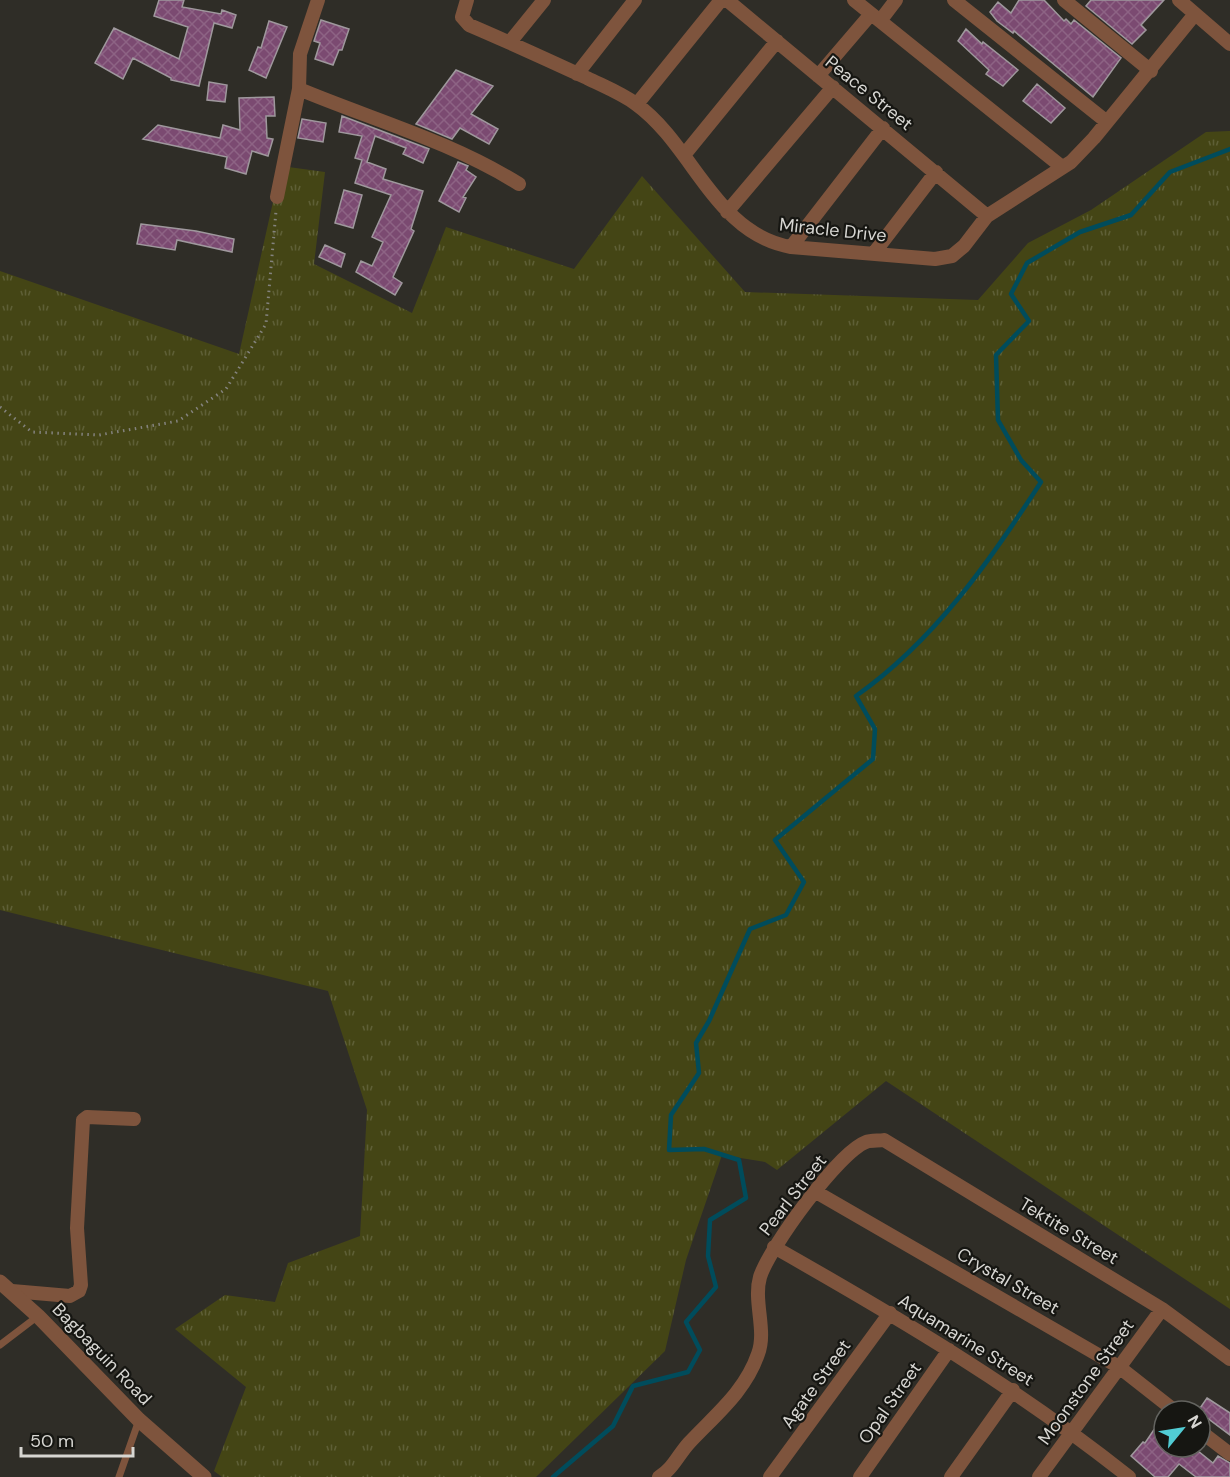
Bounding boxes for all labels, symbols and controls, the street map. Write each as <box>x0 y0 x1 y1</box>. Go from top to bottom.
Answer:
street label: Peace Street <box>820 50 918 136</box>
street label: Miracle Drive <box>778 212 888 248</box>
street label: Pearl Street <box>754 1150 832 1240</box>
street label: Tektite Street <box>1015 1192 1123 1270</box>
street label: Crystal Street <box>952 1242 1064 1320</box>
street label: Aquamarine Street <box>893 1288 1039 1392</box>
street label: Bagbaguin Road <box>47 1298 157 1410</box>
street label: Moonstone Street <box>1032 1315 1140 1449</box>
street label: Agate Street <box>776 1335 856 1433</box>
street label: Opal Street <box>853 1357 927 1449</box>
north arrow <box>1152 1399 1212 1459</box>
text: N <box>1183 1411 1207 1432</box>
scale bar <box>21 1420 134 1458</box>
text: 50 m <box>30 1429 74 1453</box>

